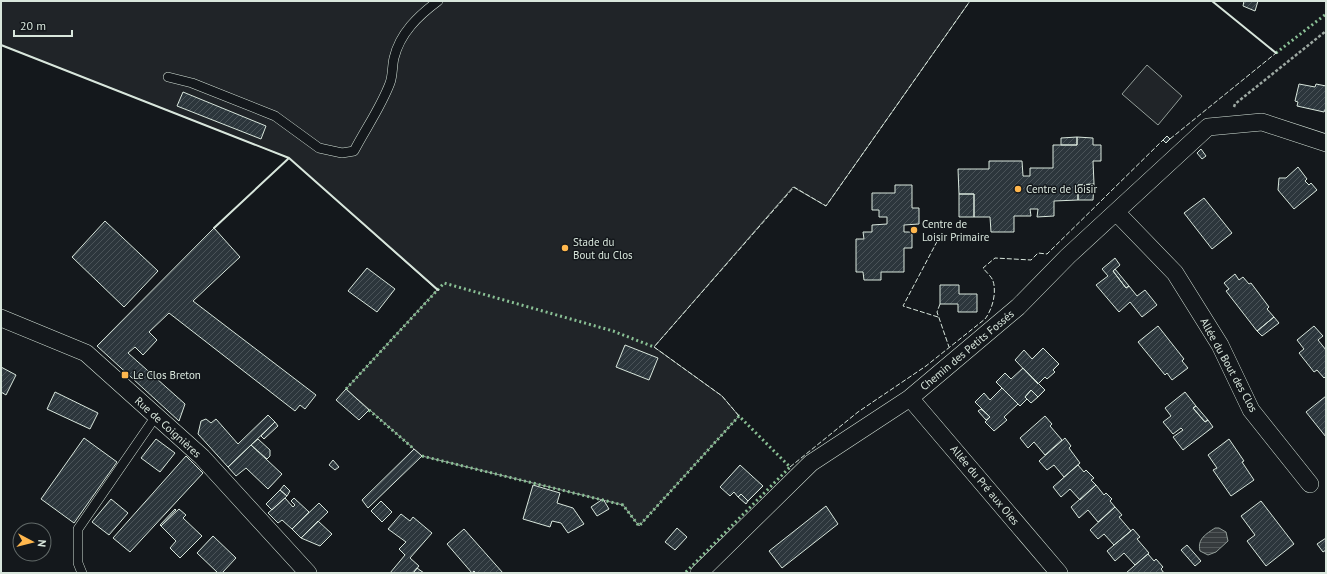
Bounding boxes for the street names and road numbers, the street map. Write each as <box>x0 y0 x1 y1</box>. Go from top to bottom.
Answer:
street label: Chemin des Petits Fossés <box>917 306 1017 393</box>
street label: Allée du Bout des Clos <box>1197 315 1261 415</box>
street label: Rue de Coignières <box>132 394 204 461</box>
street label: Allée du Pré aux Oies <box>947 442 1023 528</box>

